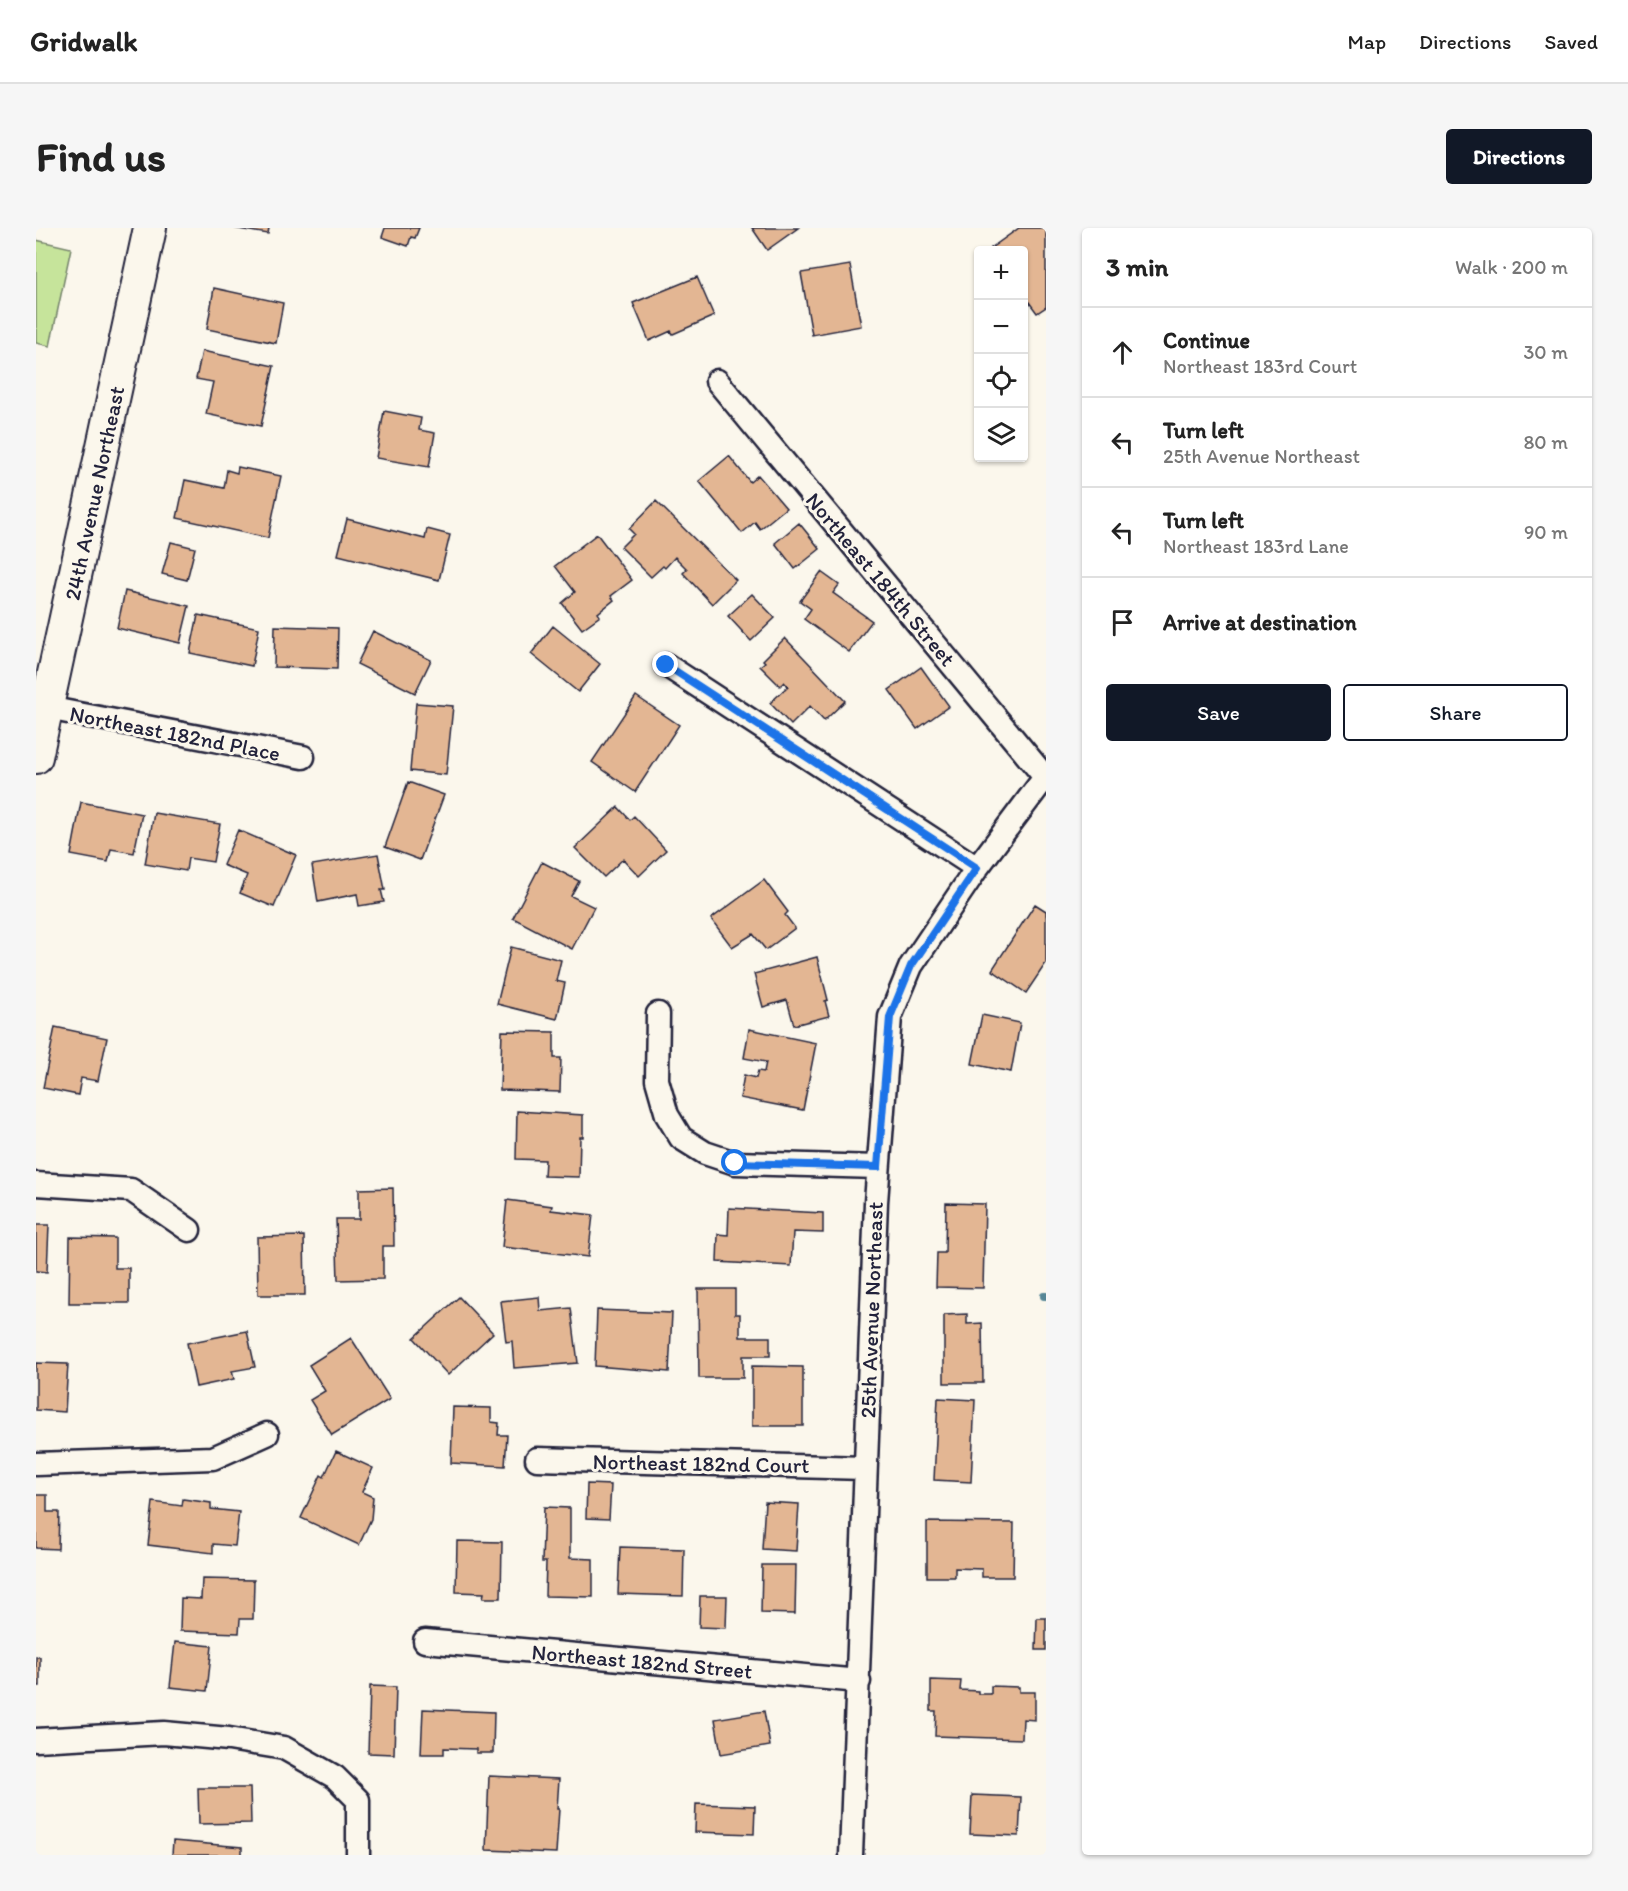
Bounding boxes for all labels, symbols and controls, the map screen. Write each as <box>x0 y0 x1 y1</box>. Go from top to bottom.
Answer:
text: Gridwalk <box>30 24 138 58</box>
text: Map <box>1348 29 1386 54</box>
text: Directions <box>1419 29 1511 54</box>
text: Saved <box>1544 29 1598 54</box>
button: Directions <box>1446 129 1592 184</box>
text: Find us <box>36 131 166 182</box>
map controls <box>974 246 1028 462</box>
button: + <box>974 246 1028 300</box>
text: 3 min <box>1106 251 1168 283</box>
text: Walk · 200 m <box>1455 255 1568 279</box>
button: − <box>974 300 1028 354</box>
text: Continue <box>1163 327 1250 354</box>
icon: ahead <box>1106 336 1139 369</box>
text: 30 m <box>1523 340 1568 364</box>
button: locate <box>974 354 1028 408</box>
text: Northeast 183rd Court <box>1163 354 1357 378</box>
street label: 24th Avenue Northeast <box>59 383 130 603</box>
button: layers <box>974 408 1028 462</box>
text: Turn left <box>1163 417 1244 444</box>
icon: left <box>1106 426 1139 459</box>
text: 80 m <box>1523 430 1568 454</box>
text: 25th Avenue Northeast <box>1163 444 1360 468</box>
street label: Northeast 184th Street <box>800 487 961 672</box>
text: Turn left <box>1163 507 1244 534</box>
icon: left <box>1106 516 1139 549</box>
text: 90 m <box>1524 520 1568 544</box>
text: Northeast 183rd Lane <box>1163 534 1349 558</box>
icon: arrive <box>1106 606 1139 639</box>
text: Arrive at destination <box>1163 609 1357 636</box>
route end <box>652 651 678 677</box>
button: Save <box>1106 684 1331 741</box>
button: Share <box>1343 684 1568 741</box>
street label: Northeast 182nd Place <box>67 700 283 767</box>
route start <box>721 1149 747 1175</box>
street label: 25th Avenue Northeast <box>854 1201 889 1419</box>
street label: Northeast 182nd Court <box>592 1448 810 1479</box>
street label: Northeast 182nd Street <box>530 1638 754 1685</box>

